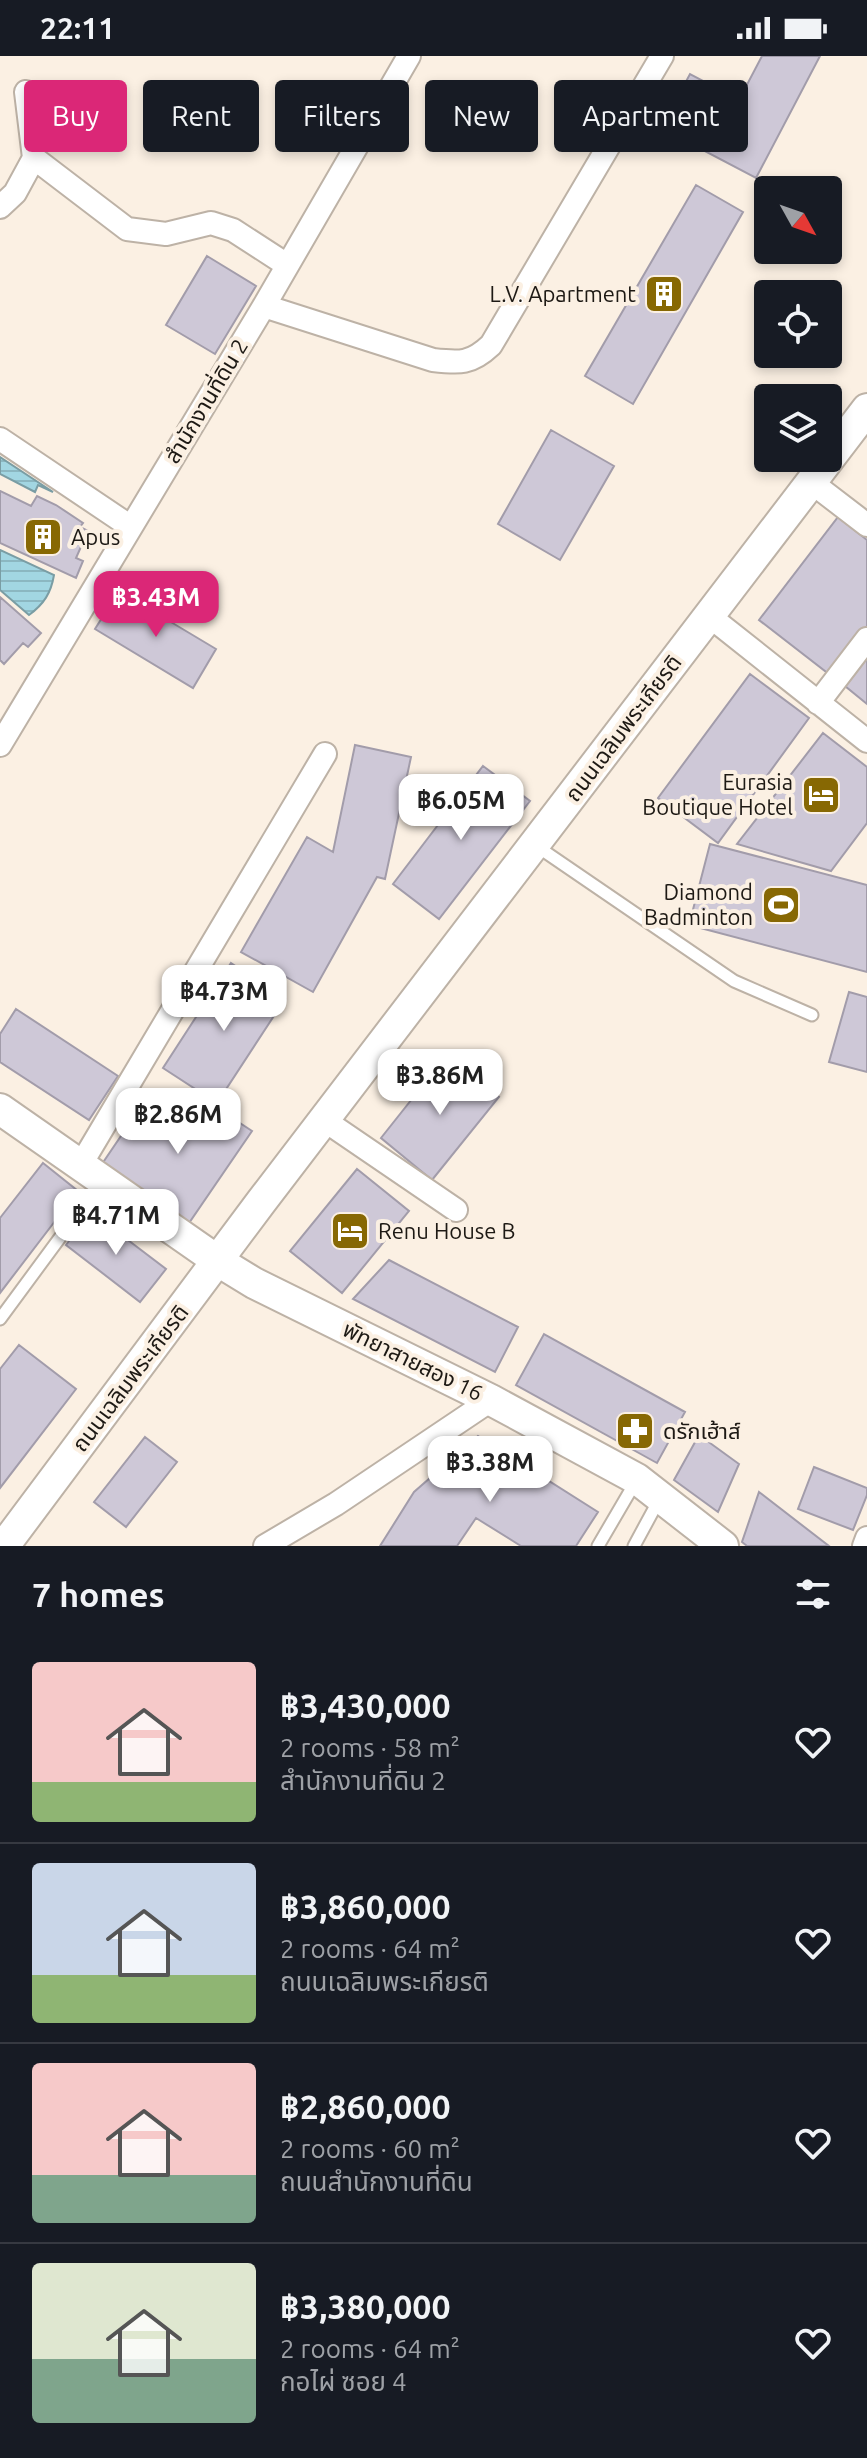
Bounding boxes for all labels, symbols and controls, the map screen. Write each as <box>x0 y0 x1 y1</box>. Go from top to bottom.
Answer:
text: 22:11 <box>40 11 115 45</box>
chip: Buy <box>24 80 127 152</box>
chip: Rent <box>143 80 259 152</box>
chip: Filters <box>275 80 409 152</box>
chip: New <box>425 80 538 152</box>
chip: Apartment <box>554 80 748 152</box>
north arrow <box>754 176 842 264</box>
map controls <box>754 176 842 472</box>
building icon: L.V. Apartment <box>643 273 685 315</box>
button: locate <box>754 280 842 368</box>
place label: L.V. Apartment <box>490 281 636 306</box>
street label: สำนักงานที่ดิน 2 <box>157 333 252 467</box>
button: layers <box>754 384 842 472</box>
building icon: Apus <box>22 516 64 558</box>
place label: Apus <box>71 524 120 549</box>
pin: ฿3.43M <box>91 571 221 639</box>
text: ฿3.43M <box>112 582 200 611</box>
street label: ถนนเฉลิมพระเกียรติ <box>559 650 686 806</box>
place label: Eurasia Boutique Hotel <box>642 769 793 819</box>
pin: ฿6.05M <box>396 774 526 842</box>
hotel icon: Eurasia Boutique Hotel <box>800 774 842 816</box>
text: ฿6.05M <box>417 785 505 814</box>
place label: Diamond Badminton <box>644 879 753 929</box>
sports icon: Diamond Badminton <box>760 884 802 926</box>
pin: ฿4.73M <box>159 965 289 1033</box>
text: ฿4.73M <box>180 976 268 1005</box>
pin: ฿3.86M <box>375 1049 505 1117</box>
text: ฿3.86M <box>396 1060 484 1089</box>
pin: ฿2.86M <box>113 1088 243 1156</box>
text: ฿2.86M <box>134 1099 222 1128</box>
pin: ฿4.71M <box>51 1189 181 1257</box>
text: ฿4.71M <box>72 1200 160 1229</box>
hotel icon: Renu House B <box>329 1210 371 1252</box>
place label: Renu House B <box>378 1218 515 1243</box>
street label: ถนนเฉลิมพระเกียรติ <box>66 1300 193 1456</box>
street label: พัทยาสายสอง 16 <box>339 1316 487 1405</box>
pharmacy icon: ดรักเฮ้าส์ <box>614 1410 656 1452</box>
place label: ดรักเฮ้าส์ <box>663 1418 741 1443</box>
pin: ฿3.38M <box>425 1436 555 1504</box>
text: ฿3.38M <box>446 1447 534 1476</box>
icon: filters <box>791 1572 835 1616</box>
text: 7 homes <box>32 1575 165 1613</box>
text: ฿3,430,000 <box>280 1686 451 1724</box>
icon: home <box>96 1694 192 1790</box>
icon: heart <box>791 1720 835 1764</box>
text: 2 rooms · 58 m² <box>280 1733 460 1762</box>
text: สำนักงานที่ดิน 2 <box>280 1766 446 1795</box>
text: ฿3,860,000 <box>280 1887 451 1925</box>
icon: home <box>96 1895 192 1991</box>
icon: heart <box>791 1921 835 1965</box>
text: 2 rooms · 64 m² <box>280 1934 460 1963</box>
text: ถนนเฉลิมพระเกียรติ <box>280 1967 489 1996</box>
text: ฿2,860,000 <box>280 2087 451 2125</box>
icon: home <box>96 2095 192 2191</box>
icon: heart <box>791 2121 835 2165</box>
text: 2 rooms · 60 m² <box>280 2134 460 2163</box>
text: ถนนสำนักงานที่ดิน <box>280 2167 473 2196</box>
text: ฿3,380,000 <box>280 2287 451 2325</box>
icon: home <box>96 2295 192 2391</box>
icon: heart <box>791 2321 835 2365</box>
text: 2 rooms · 64 m² <box>280 2334 460 2363</box>
text: กอไผ่ ซอย 4 <box>280 2367 407 2396</box>

